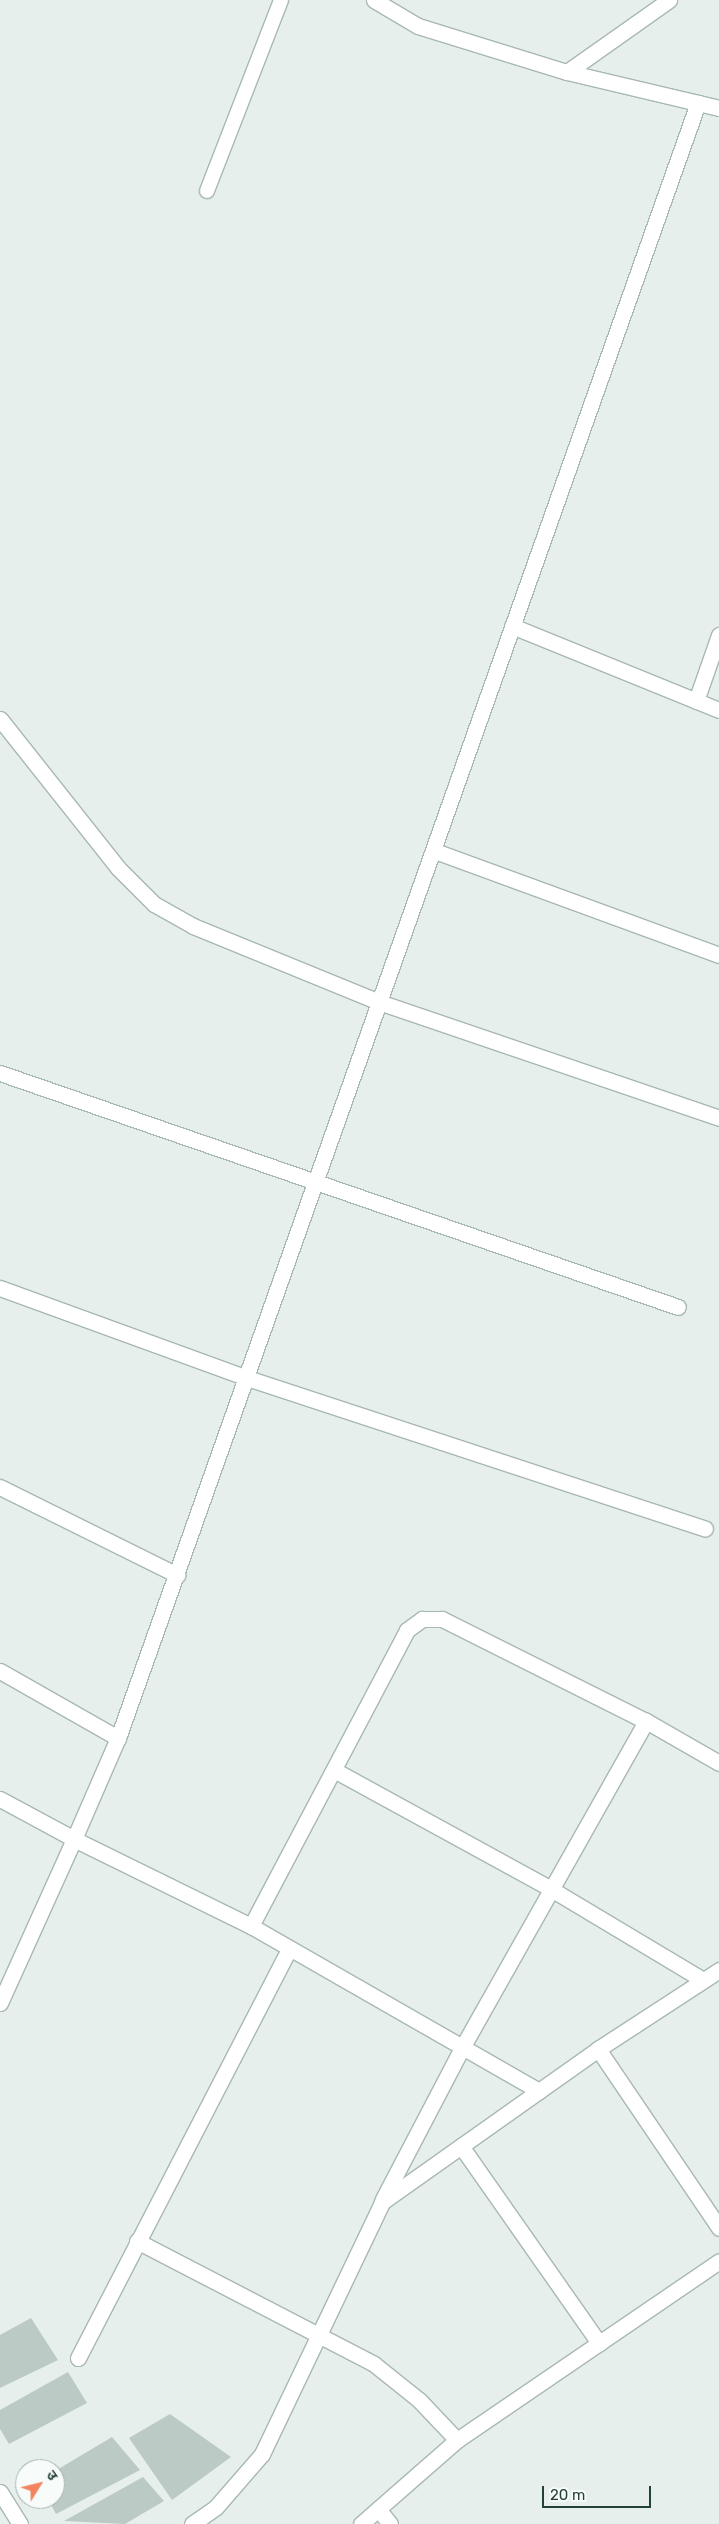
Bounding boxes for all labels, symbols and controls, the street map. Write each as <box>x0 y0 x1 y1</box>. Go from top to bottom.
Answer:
north arrow <box>15 2459 65 2509</box>
text: उ <box>42 2467 61 2484</box>
scale bar <box>544 2476 653 2508</box>
text: 20 m <box>550 2486 585 2504</box>

